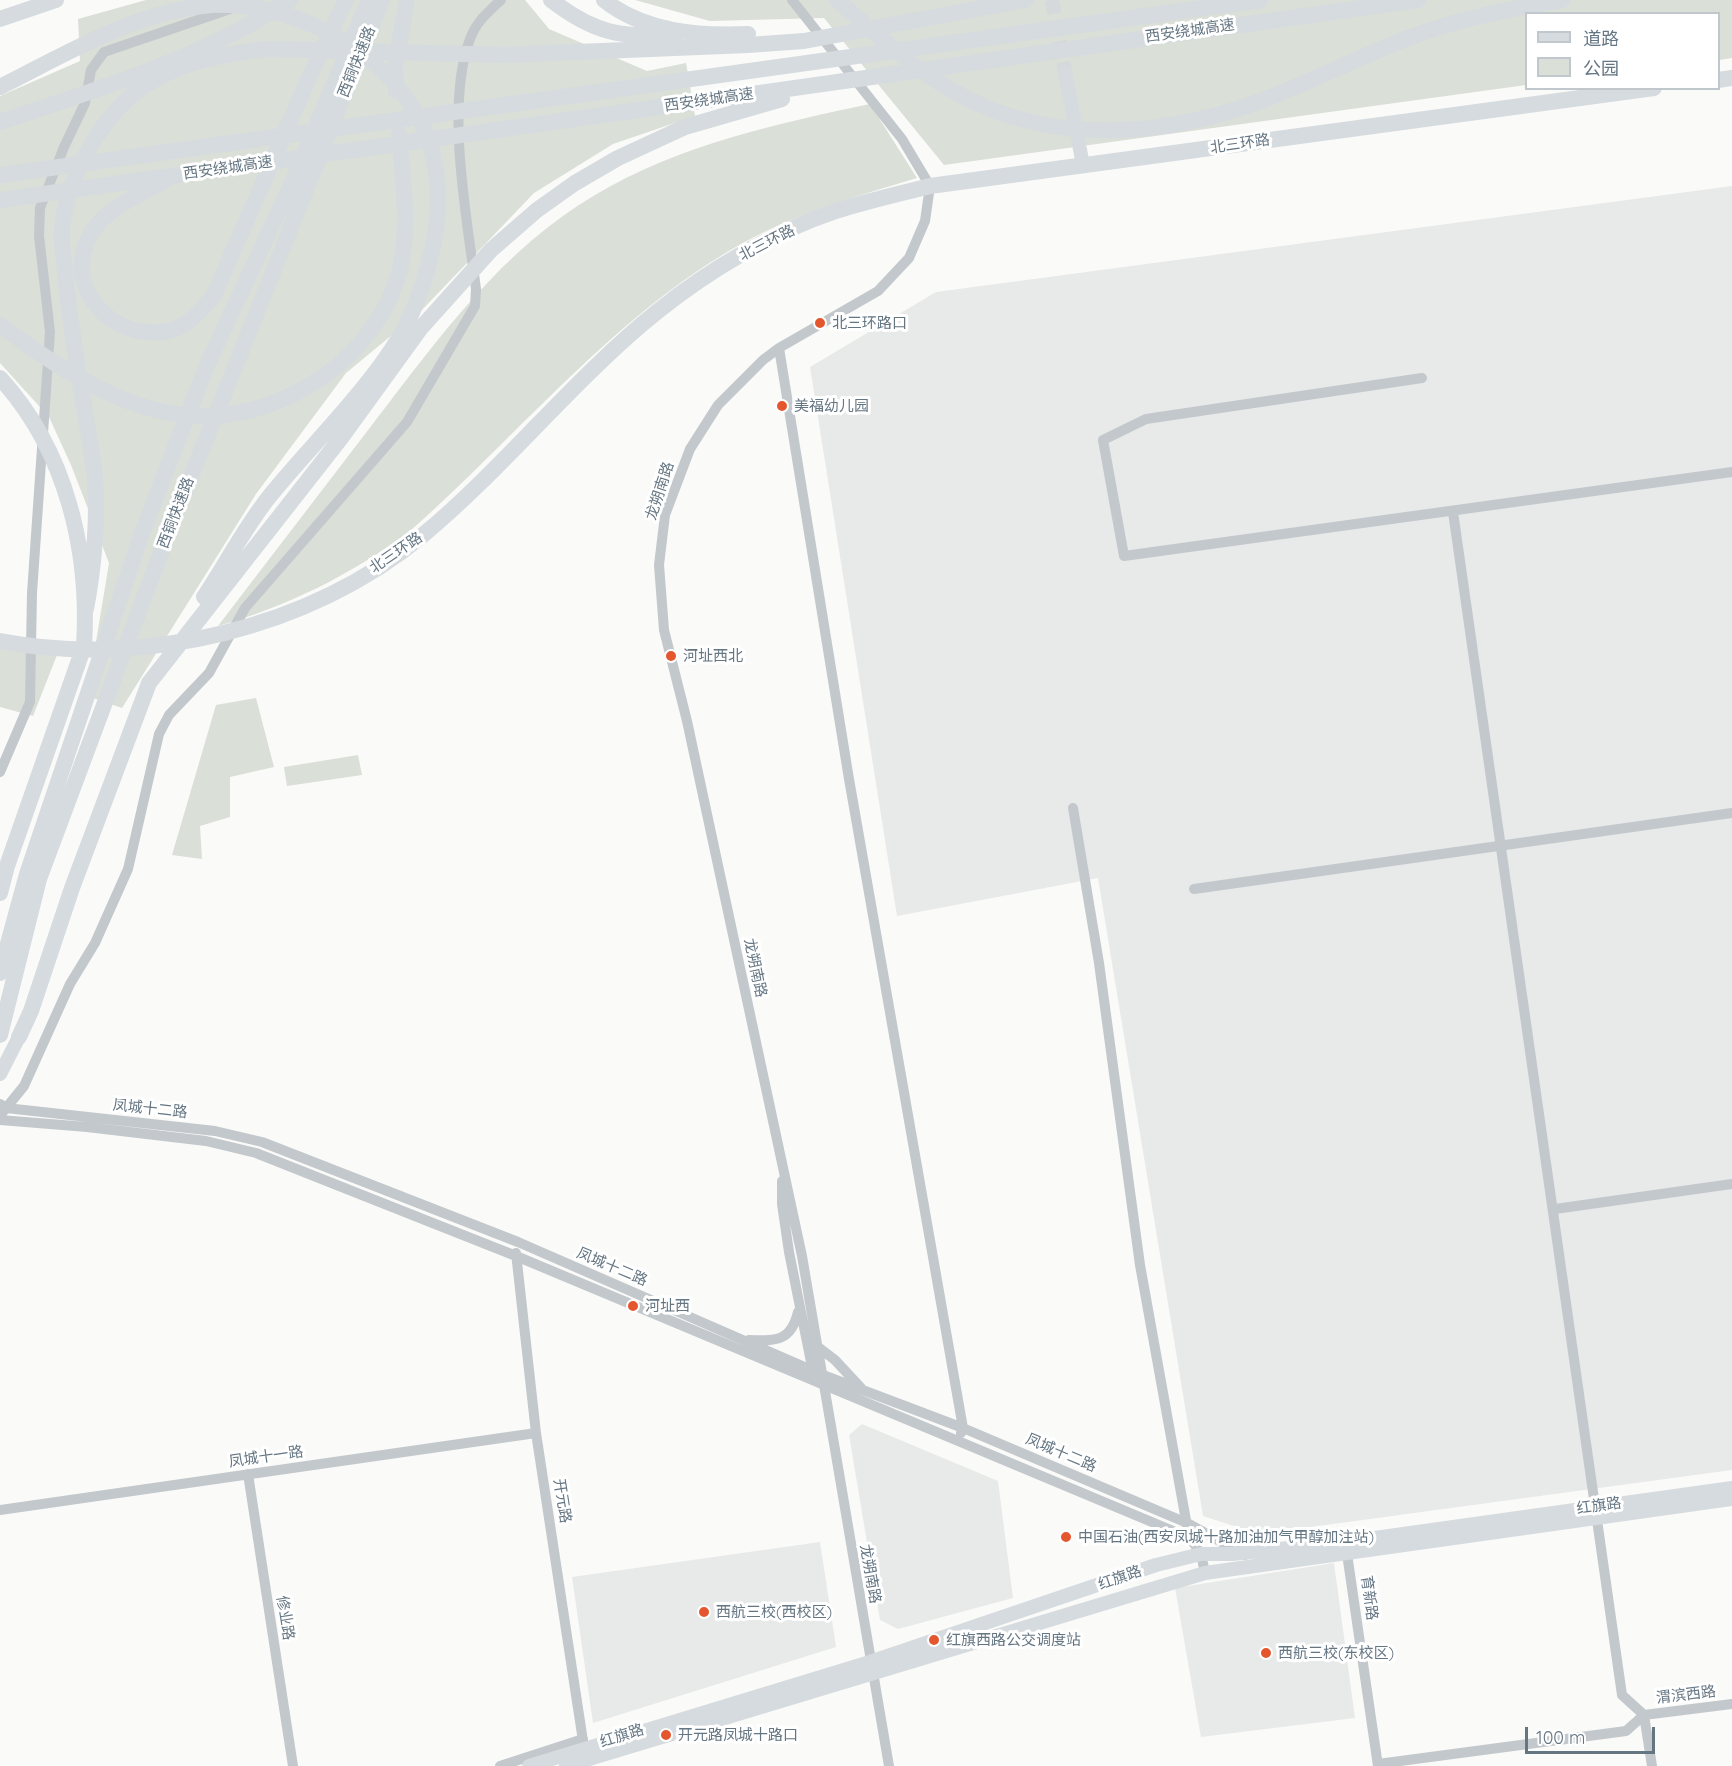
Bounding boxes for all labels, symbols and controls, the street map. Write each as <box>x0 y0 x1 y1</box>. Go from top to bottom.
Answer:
legend <box>1525 12 1720 90</box>
street label: 西安绕城高速 <box>1144 16 1236 46</box>
street label: 西铜快速路 <box>335 24 379 100</box>
text: 道路 <box>1583 27 1619 50</box>
text: 公园 <box>1583 57 1619 80</box>
street label: 西安绕城高速 <box>663 85 755 115</box>
street label: 北三环路 <box>1209 131 1271 157</box>
street label: 西安绕城高速 <box>182 153 274 183</box>
street label: 北三环路 <box>736 221 798 265</box>
place label: 北三环路口 <box>832 314 907 332</box>
marker: 北三环路口 <box>813 316 827 330</box>
place label: 美福幼儿园 <box>794 397 869 415</box>
marker: 美福幼儿园 <box>775 399 789 413</box>
street label: 龙朔南路 <box>642 460 678 522</box>
street label: 西铜快速路 <box>154 475 198 551</box>
street label: 北三环路 <box>366 529 426 577</box>
place label: 河址西北 <box>683 647 743 665</box>
marker: 河址西北 <box>664 649 678 663</box>
street label: 龙朔南路 <box>740 937 770 999</box>
street label: 凤城十二路 <box>112 1096 188 1122</box>
street label: 凤城十二路 <box>574 1244 650 1290</box>
place label: 河址西 <box>645 1297 690 1315</box>
marker: 河址西 <box>626 1299 640 1313</box>
street label: 凤城十二路 <box>1023 1430 1099 1476</box>
street label: 凤城十一路 <box>228 1443 304 1471</box>
street label: 开元路 <box>550 1477 574 1525</box>
street label: 红旗路 <box>1575 1494 1623 1518</box>
place label: 中国石油(西安凤城十路加油加气甲醇加注站) <box>1078 1528 1374 1546</box>
marker: 中国石油(西安凤城十路加油加气甲醇加注站) <box>1059 1530 1073 1544</box>
street label: 龙朔南路 <box>856 1543 884 1605</box>
street label: 红旗路 <box>1096 1562 1144 1594</box>
street label: 育新路 <box>1357 1574 1381 1622</box>
street label: 修业路 <box>273 1594 297 1642</box>
place label: 西航三校(西校区) <box>716 1603 832 1621</box>
marker: 西航三校(西校区) <box>697 1605 711 1619</box>
place label: 红旗西路公交调度站 <box>946 1631 1081 1649</box>
marker: 红旗西路公交调度站 <box>927 1633 941 1647</box>
place label: 西航三校(东校区) <box>1278 1644 1394 1662</box>
marker: 西航三校(东校区) <box>1259 1646 1273 1660</box>
street label: 渭滨西路 <box>1655 1682 1717 1708</box>
scale bar <box>1528 1715 1658 1753</box>
street label: 红旗路 <box>598 1721 646 1751</box>
place label: 开元路凤城十路口 <box>678 1726 798 1744</box>
text: 100 m <box>1536 1726 1585 1749</box>
marker: 开元路凤城十路口 <box>659 1728 673 1742</box>

